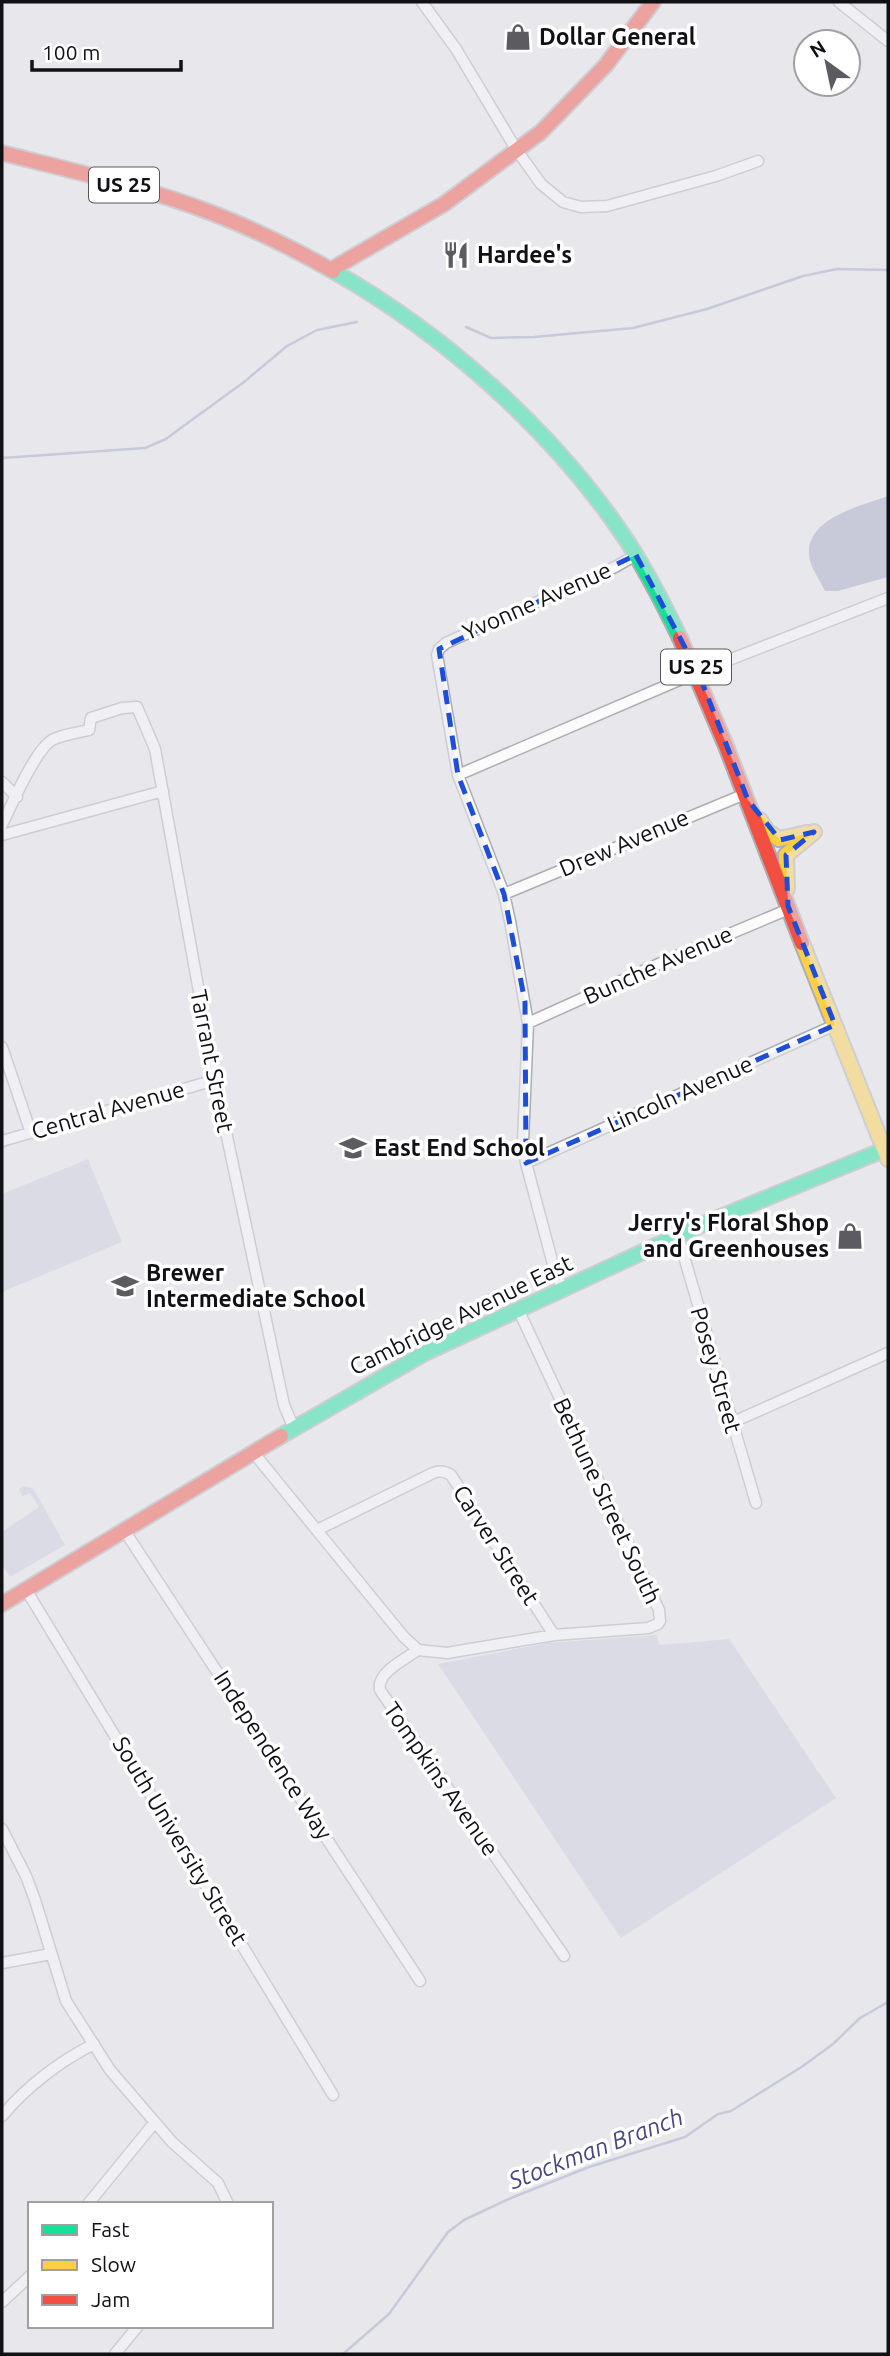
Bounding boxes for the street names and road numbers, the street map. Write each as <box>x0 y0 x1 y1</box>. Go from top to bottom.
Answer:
road number: US 25 <box>89 168 159 202</box>
street label: Yvonne Avenue <box>459 557 615 644</box>
road number: US 25 <box>661 650 731 684</box>
street label: Drew Avenue <box>555 804 692 881</box>
street label: Bunche Avenue <box>580 921 736 1009</box>
street label: Tarrant Street <box>186 988 239 1134</box>
street label: Lincoln Avenue <box>603 1050 756 1137</box>
street label: Central Avenue <box>28 1076 187 1143</box>
street label: Cambridge Avenue East <box>345 1250 576 1379</box>
street label: Posey Street <box>687 1304 746 1436</box>
street label: Bethune Street South <box>549 1394 666 1608</box>
street label: Carver Street <box>449 1480 544 1609</box>
street label: Independence Way <box>210 1666 337 1844</box>
street label: Tompkins Avenue <box>379 1697 504 1860</box>
street label: South University Street <box>108 1732 253 1949</box>

